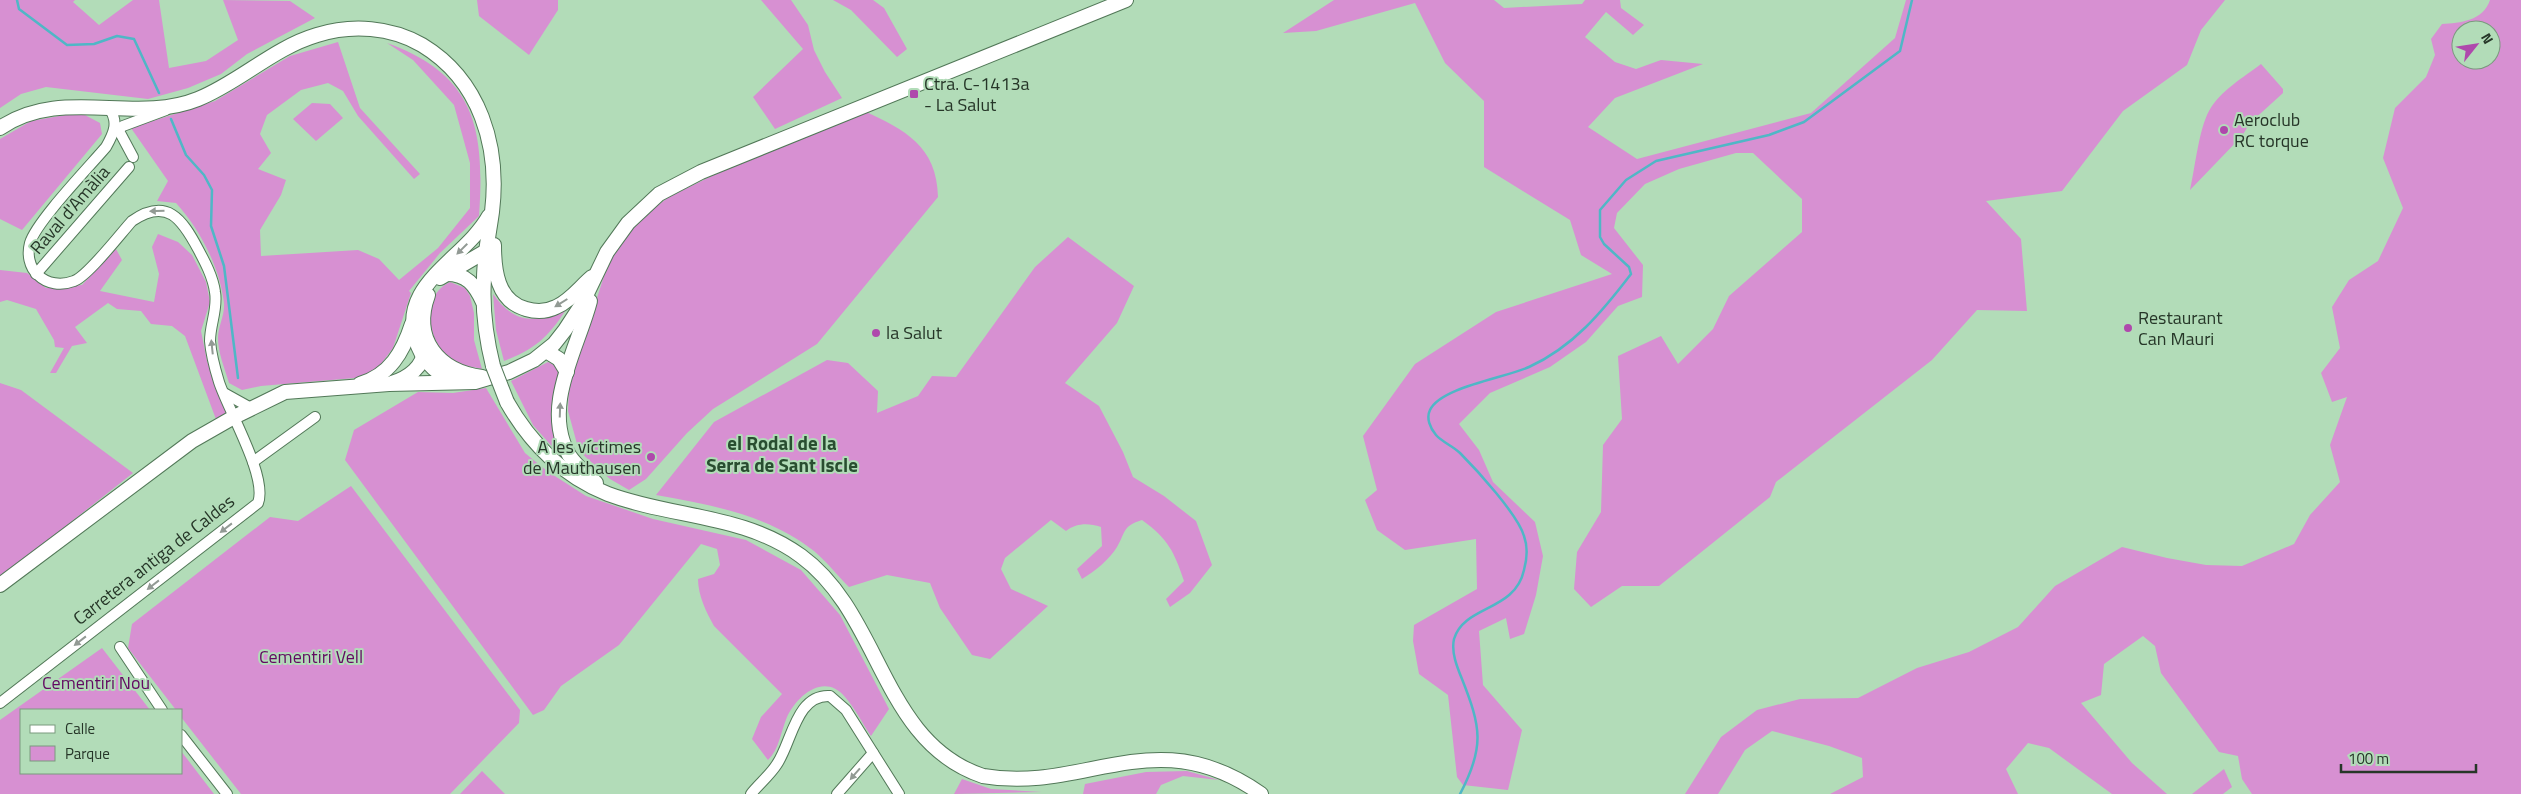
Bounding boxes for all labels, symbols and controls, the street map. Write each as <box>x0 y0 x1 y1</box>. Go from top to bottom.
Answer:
north arrow <box>2451 20 2501 70</box>
text: N <box>2476 29 2499 48</box>
place label: Ctra. C-1413a - La Salut <box>924 70 1030 118</box>
marker: Ctra. C-1413a - La Salut <box>908 88 920 100</box>
place label: Aeroclub RC torque <box>2234 106 2309 154</box>
marker: Aeroclub RC torque <box>2218 124 2230 136</box>
street label: Raval d'Amàlia <box>23 159 116 260</box>
one-way arrow <box>148 208 164 216</box>
one-way arrow <box>457 243 469 255</box>
one-way arrow <box>555 299 568 308</box>
place label: Restaurant Can Mauri <box>2138 304 2223 352</box>
place label: la Salut <box>886 319 943 346</box>
marker: Restaurant Can Mauri <box>2122 322 2134 334</box>
marker: la Salut <box>870 327 882 339</box>
one-way arrow <box>208 338 216 354</box>
one-way arrow <box>557 402 565 418</box>
district label: el Rodal de la Serra de Sant Iscle <box>706 428 858 479</box>
place label: A les víctimes de Mauthausen <box>523 433 641 481</box>
marker: A les víctimes de Mauthausen <box>645 451 657 463</box>
street label: Carretera antiga de Caldes <box>67 488 240 631</box>
one-way arrow <box>220 522 233 533</box>
one-way arrow <box>147 579 160 590</box>
one-way arrow <box>74 636 87 647</box>
park label: Cementiri Vell <box>259 643 363 670</box>
park label: Cementiri Nou <box>42 669 150 696</box>
legend <box>20 709 182 774</box>
text: Calle <box>65 717 95 740</box>
text: Parque <box>65 742 110 765</box>
scale bar <box>2341 742 2476 774</box>
text: 100 m <box>2348 747 2389 770</box>
one-way arrow <box>849 767 861 779</box>

